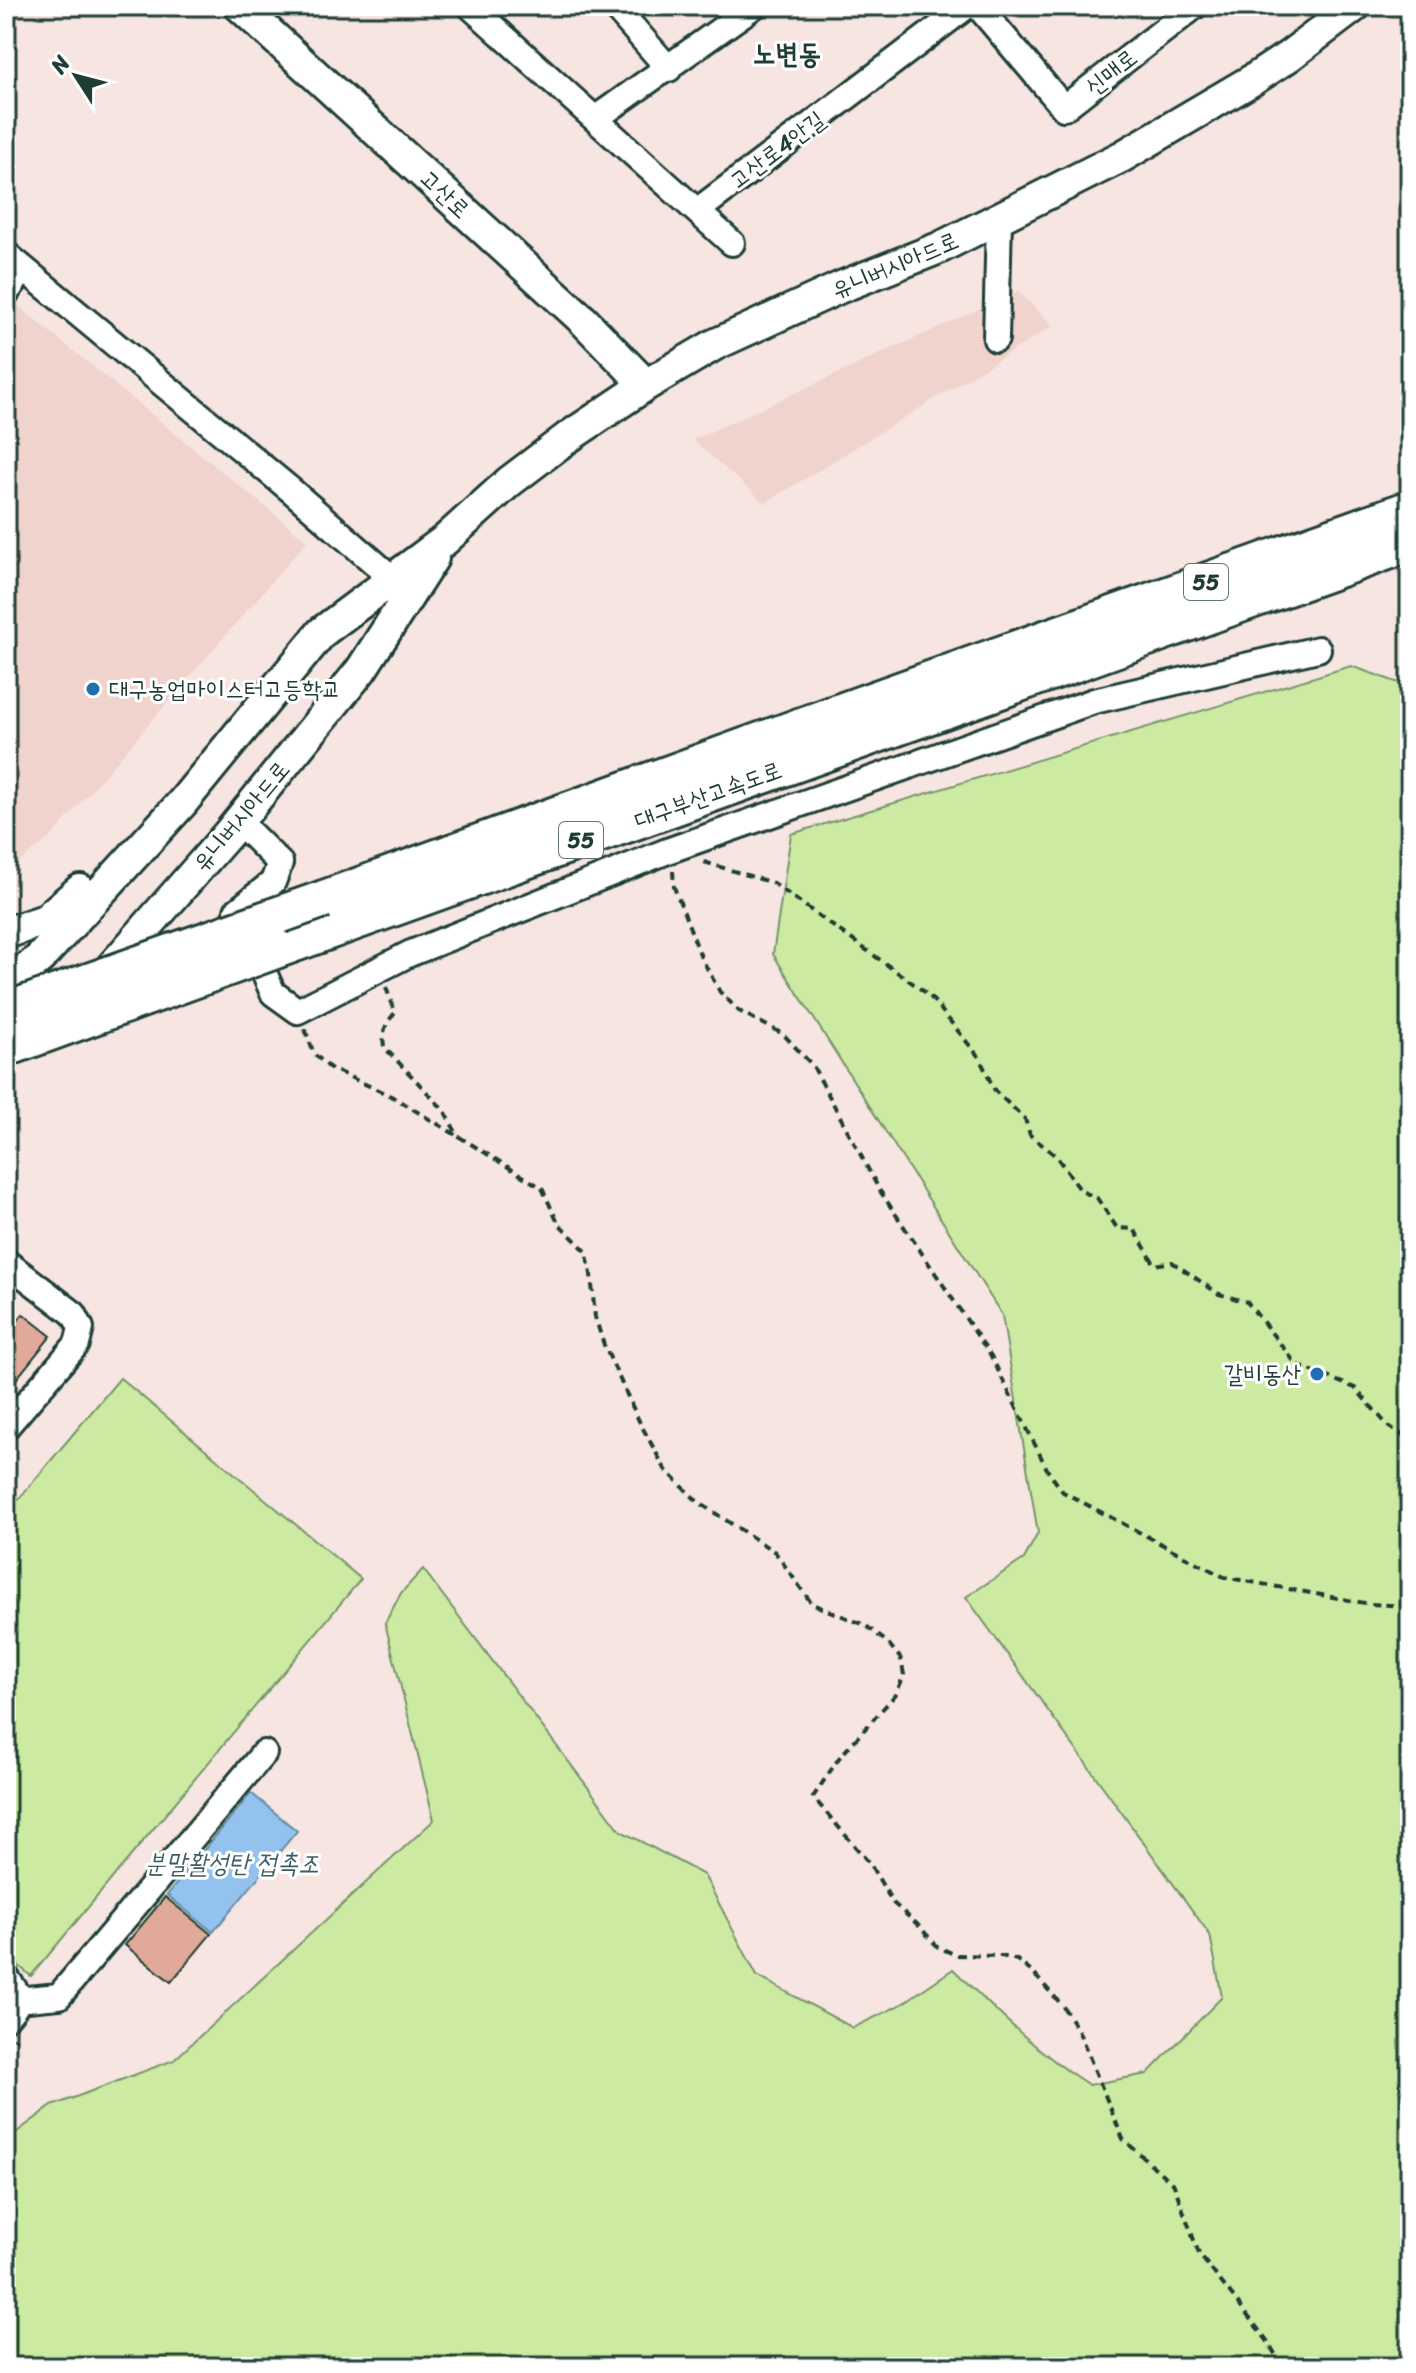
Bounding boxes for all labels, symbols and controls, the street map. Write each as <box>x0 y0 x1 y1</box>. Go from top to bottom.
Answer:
district label: 노변동 <box>753 29 821 78</box>
north arrow <box>36 36 116 116</box>
street label: 신매로 <box>1075 38 1147 106</box>
text: N <box>39 46 81 83</box>
street label: 고산로4안길 <box>720 100 834 200</box>
street label: 고산로 <box>409 159 481 229</box>
street label: 유니버시아드로 <box>825 219 965 311</box>
road number: 55 <box>1184 564 1228 600</box>
place label: 대구농업마이스터고등학교 <box>109 668 341 710</box>
marker: 대구농업마이스터고등학교 <box>84 680 102 698</box>
street label: 대구부산고속도로 <box>628 749 788 841</box>
street label: 유니버시아드로 <box>181 751 301 881</box>
road number: 55 <box>559 822 603 858</box>
place label: 갈비동산 <box>1224 1353 1301 1395</box>
marker: 갈비동산 <box>1308 1365 1326 1383</box>
water label: 분말활성탄 접촉조 <box>145 1840 319 1886</box>

